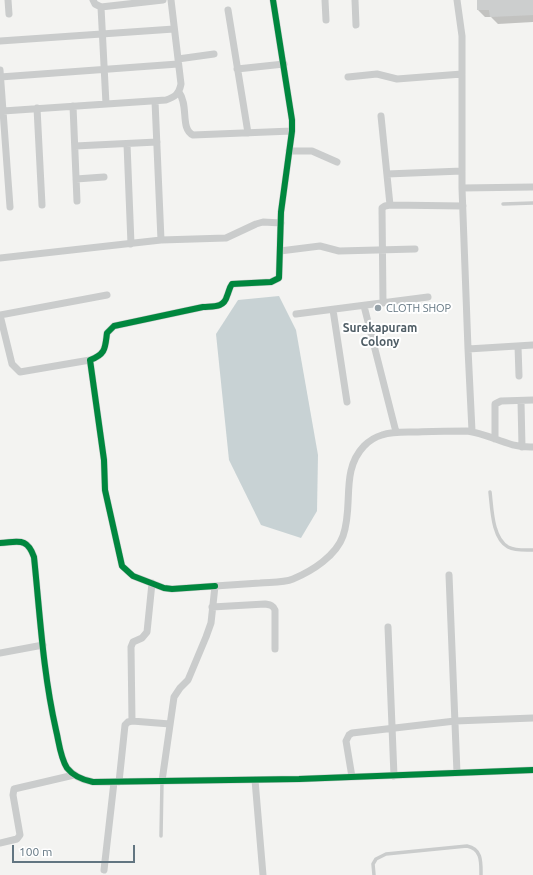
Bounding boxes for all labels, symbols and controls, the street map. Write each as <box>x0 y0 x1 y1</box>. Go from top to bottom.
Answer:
place label: CLOTH SHOP <box>386 301 451 315</box>
marker: CLOTH SHOP <box>373 303 383 313</box>
district label: Surekapuram Colony <box>343 321 417 349</box>
scale bar <box>14 837 137 863</box>
text: 100 m <box>19 845 52 858</box>

